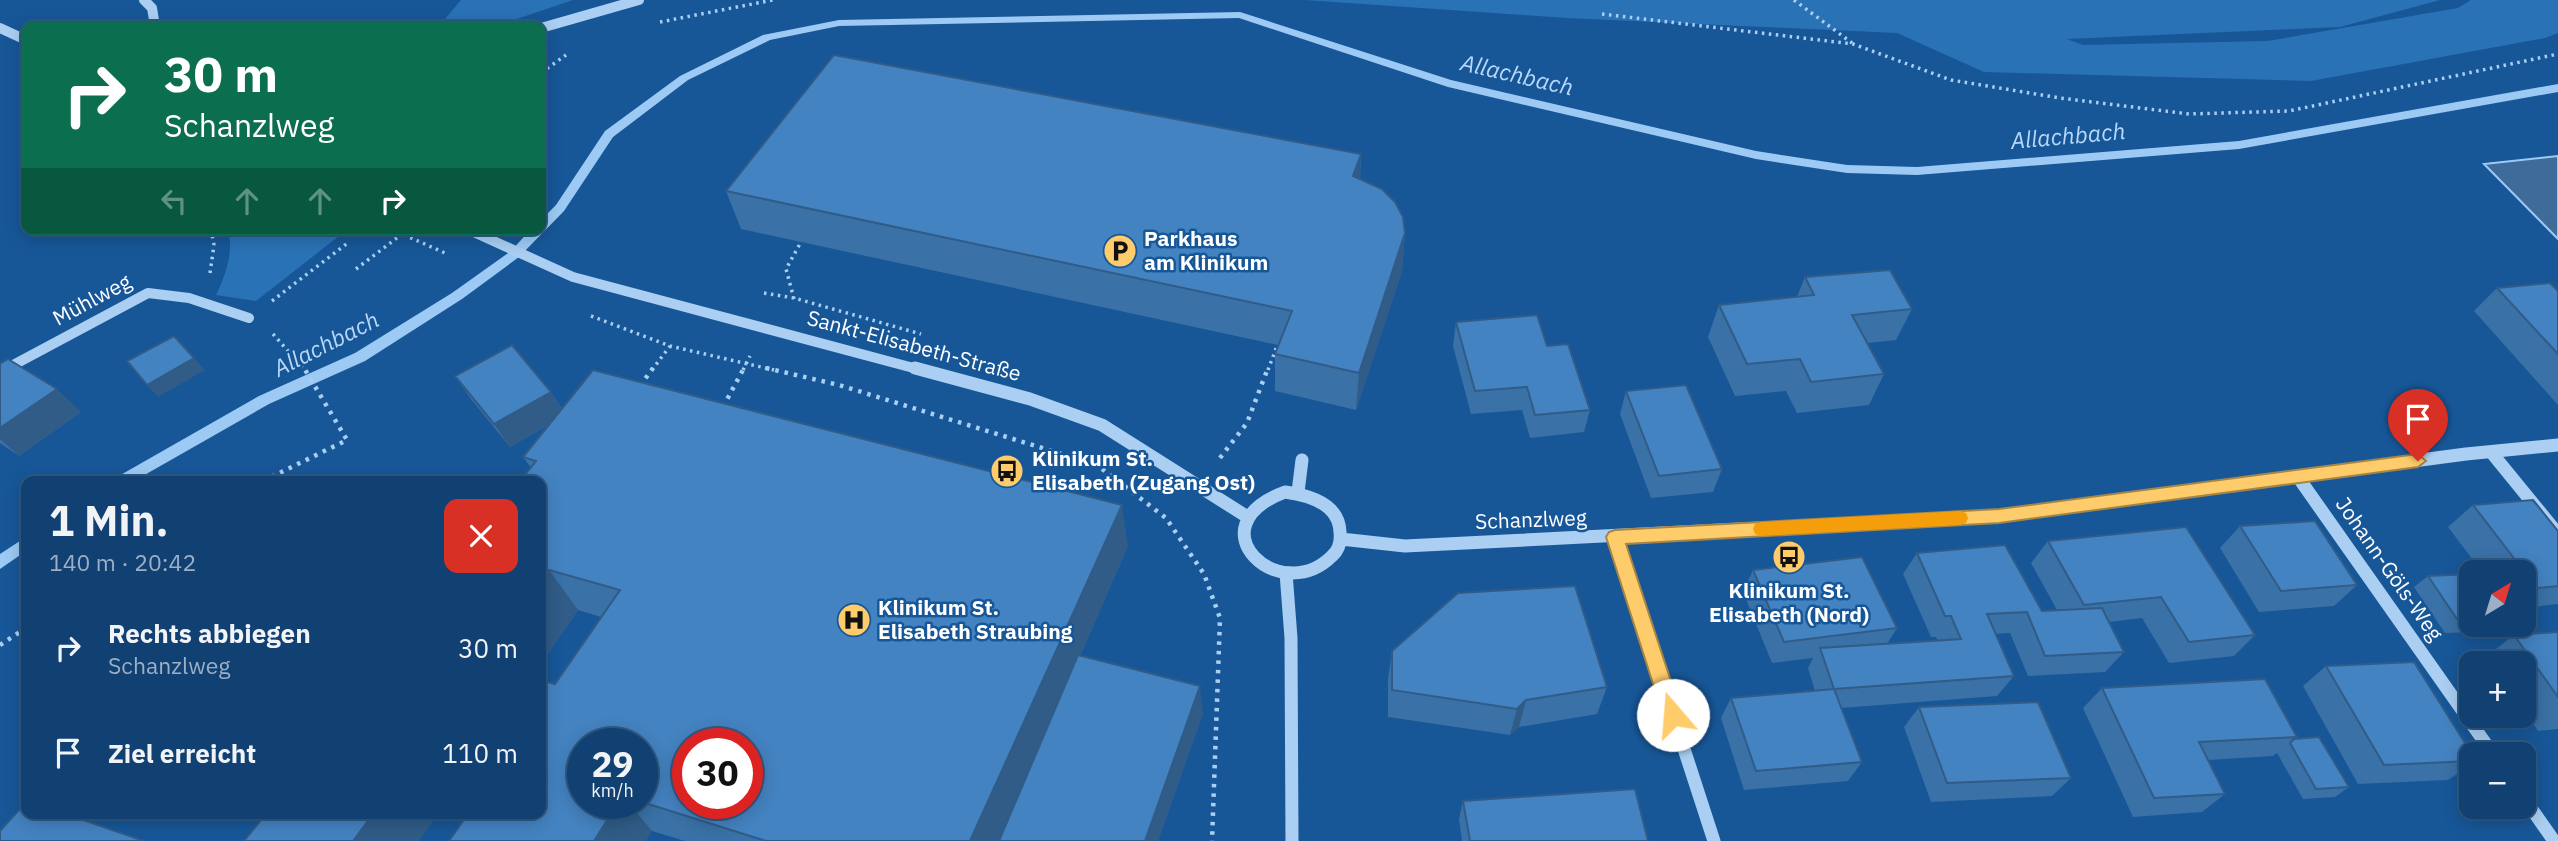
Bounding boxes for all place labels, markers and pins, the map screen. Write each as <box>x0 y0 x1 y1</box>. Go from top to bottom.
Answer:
place label: Parkhaus am Klinikum <box>1144 224 1268 276</box>
parking icon: Parkhaus am Klinikum <box>1101 232 1139 270</box>
pin <box>2388 389 2448 461</box>
place label: Klinikum St. Elisabeth (Zugang Ost) <box>1032 444 1255 496</box>
bus stop icon: Klinikum St. Elisabeth (Zugang Ost) <box>988 452 1026 490</box>
bus stop icon: Klinikum St. Elisabeth (Nord) <box>1770 538 1808 576</box>
place label: Klinikum St. Elisabeth (Nord) <box>1709 576 1869 628</box>
place label: Klinikum St. Elisabeth Straubing <box>878 593 1073 645</box>
hospital icon: Klinikum St. Elisabeth Straubing <box>835 601 873 639</box>

